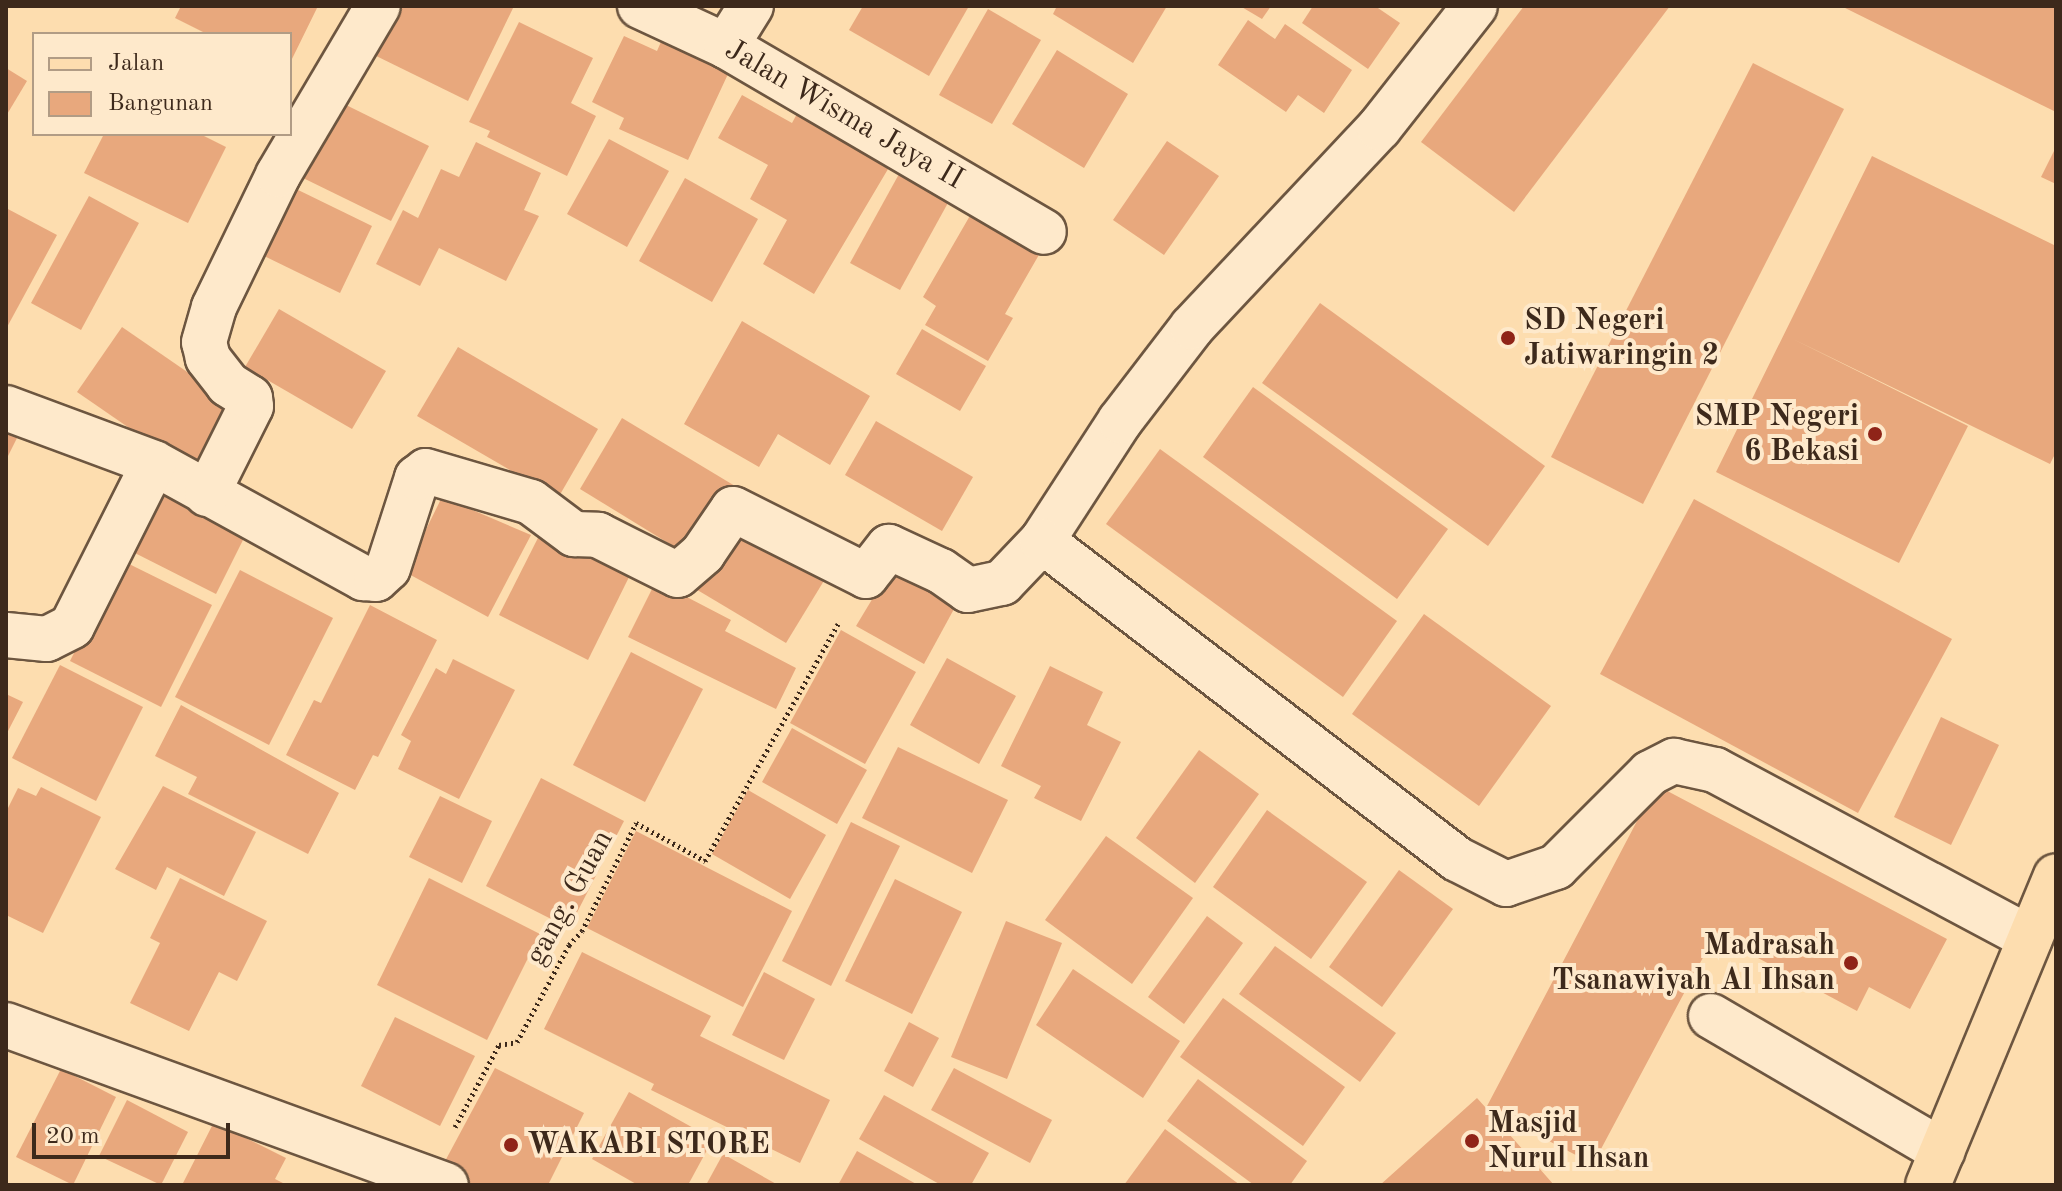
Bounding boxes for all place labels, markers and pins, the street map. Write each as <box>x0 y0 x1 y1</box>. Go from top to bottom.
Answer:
place label: SD Negeri Jatiwaringin 2 <box>1524 303 1719 374</box>
marker: SD Negeri Jatiwaringin 2 <box>1499 329 1517 347</box>
place label: SMP Negeri 6 Bekasi <box>1694 399 1859 470</box>
marker: SMP Negeri 6 Bekasi <box>1866 425 1884 443</box>
place label: Madrasah Tsanawiyah Al Ihsan <box>1552 928 1835 998</box>
marker: Madrasah Tsanawiyah Al Ihsan <box>1842 954 1860 972</box>
place label: Masjid Nurul Ihsan <box>1488 1106 1649 1176</box>
place label: WAKABI STORE <box>527 1127 770 1163</box>
marker: Masjid Nurul Ihsan <box>1463 1132 1481 1150</box>
marker: WAKABI STORE <box>502 1136 520 1154</box>

